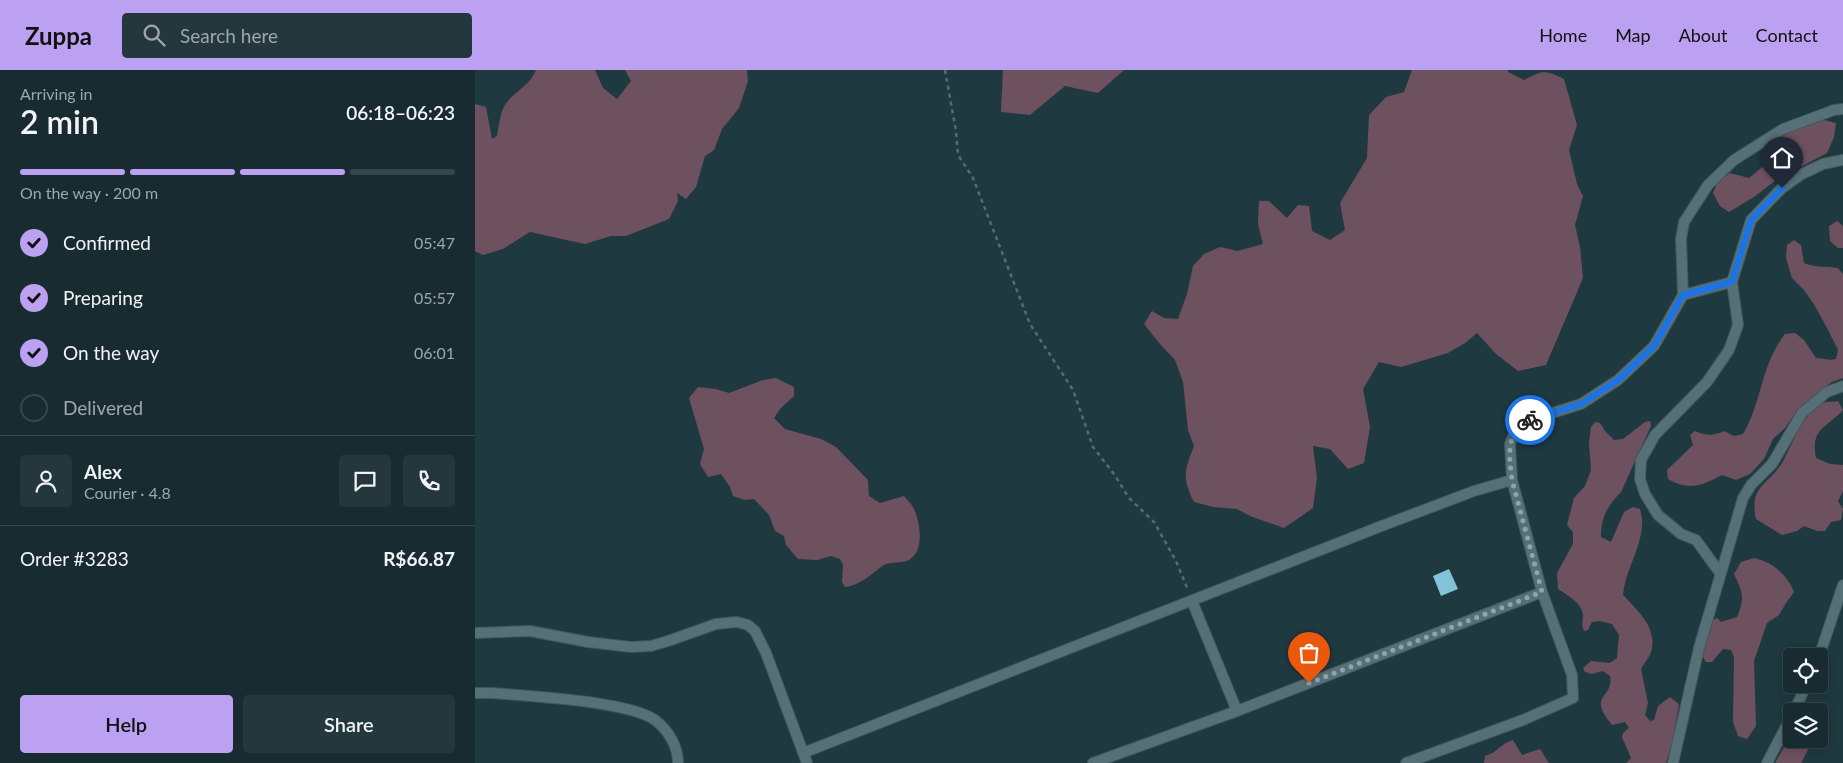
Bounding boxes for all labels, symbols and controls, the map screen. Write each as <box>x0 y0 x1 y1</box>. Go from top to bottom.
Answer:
search box <box>122 13 472 58</box>
text: Zuppa <box>25 21 92 50</box>
icon: search <box>140 21 168 49</box>
text: Search here <box>180 24 278 47</box>
text: Home <box>1539 24 1587 46</box>
text: Map <box>1615 24 1651 46</box>
text: About <box>1679 24 1728 46</box>
text: Contact <box>1756 24 1818 46</box>
text: Arriving in <box>20 84 93 103</box>
text: 06:18–06:23 <box>346 101 455 124</box>
text: 2 min <box>20 102 99 141</box>
pin <box>1761 137 1803 188</box>
icon: home <box>1768 144 1796 172</box>
text: On the way · 200 m <box>20 183 158 202</box>
icon: check <box>20 229 48 257</box>
text: Confirmed <box>63 231 151 254</box>
text: 05:47 <box>414 233 455 252</box>
icon: check <box>20 284 48 312</box>
text: Preparing <box>63 286 143 309</box>
text: 05:57 <box>414 288 455 307</box>
icon: check <box>20 339 48 367</box>
text: On the way <box>63 341 159 364</box>
text: 06:01 <box>414 343 455 362</box>
courier <box>1505 395 1555 445</box>
text: Delivered <box>63 396 143 419</box>
icon: bike <box>1516 406 1544 434</box>
button: person <box>20 455 72 507</box>
button: chat <box>339 455 391 507</box>
button: phone <box>403 455 455 507</box>
text: Alex <box>84 460 122 483</box>
text: Courier · 4.8 <box>84 483 171 502</box>
text: Order #3283 <box>20 547 129 570</box>
text: R$66.87 <box>383 547 455 570</box>
pin <box>1288 632 1330 683</box>
icon: bag <box>1295 639 1323 667</box>
map controls <box>1783 648 1828 748</box>
button: locate <box>1783 648 1828 693</box>
button: Help <box>20 695 233 753</box>
button: Share <box>243 695 455 753</box>
button: layers <box>1783 703 1828 748</box>

